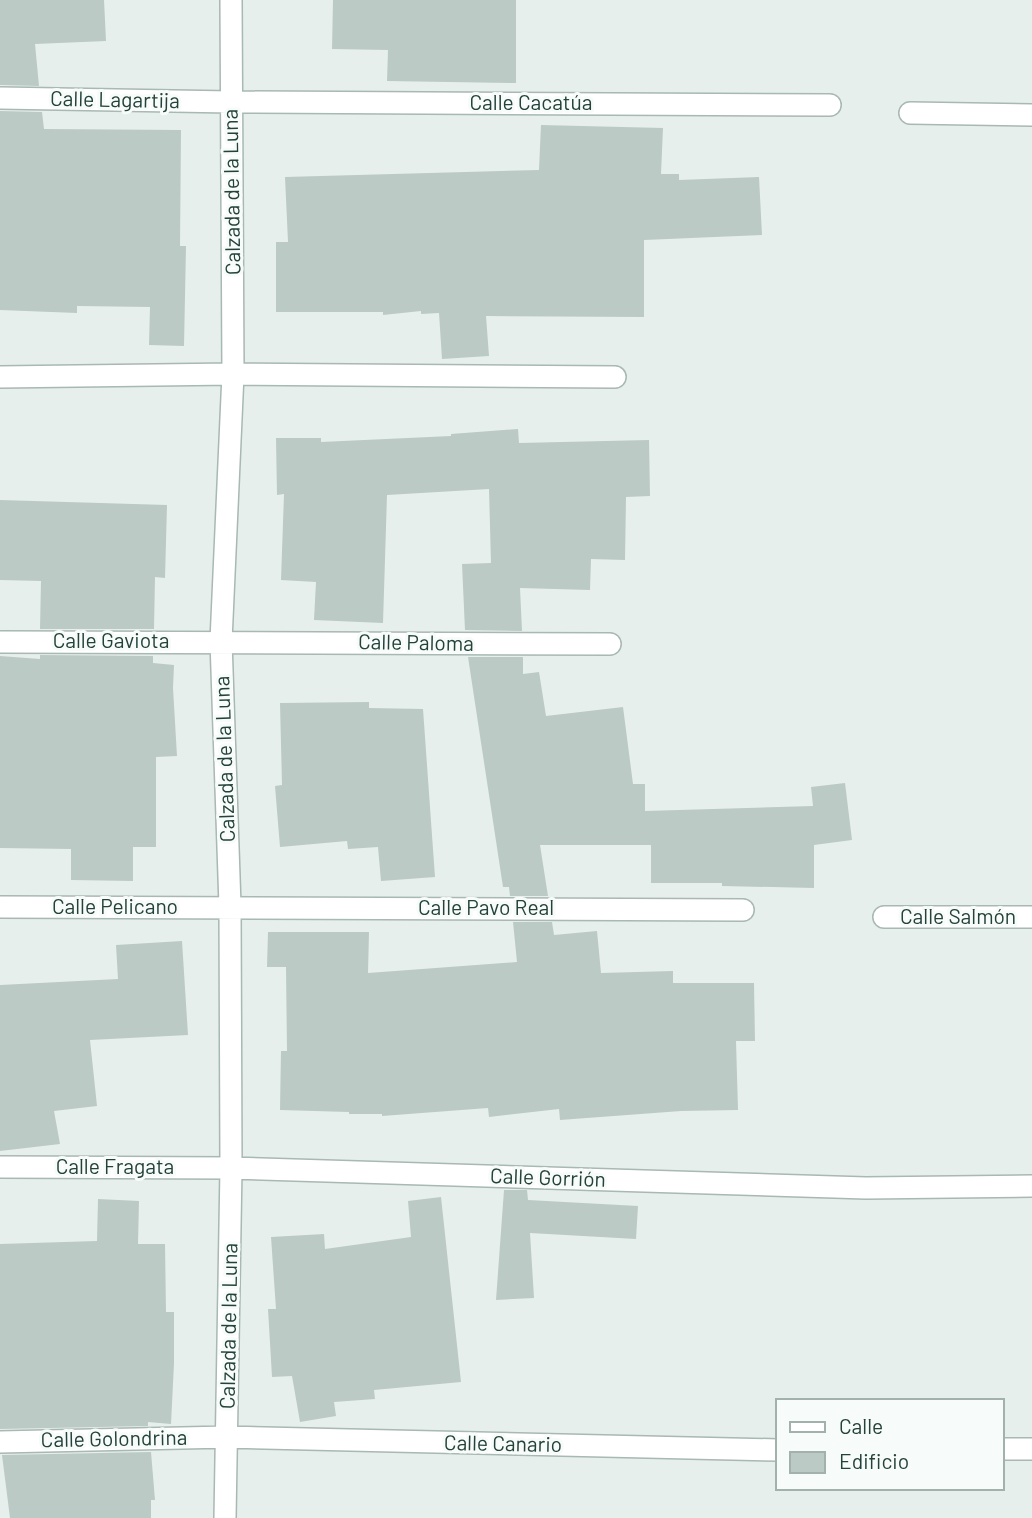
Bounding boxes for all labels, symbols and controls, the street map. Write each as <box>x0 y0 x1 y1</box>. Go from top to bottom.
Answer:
street label: Calle Lagartija <box>50 85 180 112</box>
street label: Calle Cacatúa <box>470 89 592 114</box>
street label: Calzada de la Luna <box>217 109 244 275</box>
street label: Calle Gaviota <box>53 627 169 652</box>
street label: Calle Paloma <box>358 628 474 655</box>
street label: Calzada de la Luna <box>208 675 239 843</box>
street label: Calle Pelicano <box>52 893 178 918</box>
street label: Calle Pavo Real <box>418 894 554 919</box>
street label: Calle Salmón <box>900 903 1016 928</box>
street label: Calle Fragata <box>56 1153 174 1178</box>
street label: Calle Gorrión <box>490 1162 606 1191</box>
street label: Calzada de la Luna <box>214 1243 241 1409</box>
legend <box>776 1399 1004 1490</box>
text: Calle <box>839 1413 883 1438</box>
street label: Calle Golondrina <box>40 1424 188 1451</box>
street label: Calle Canario <box>444 1429 562 1456</box>
text: Edificio <box>839 1448 909 1473</box>

